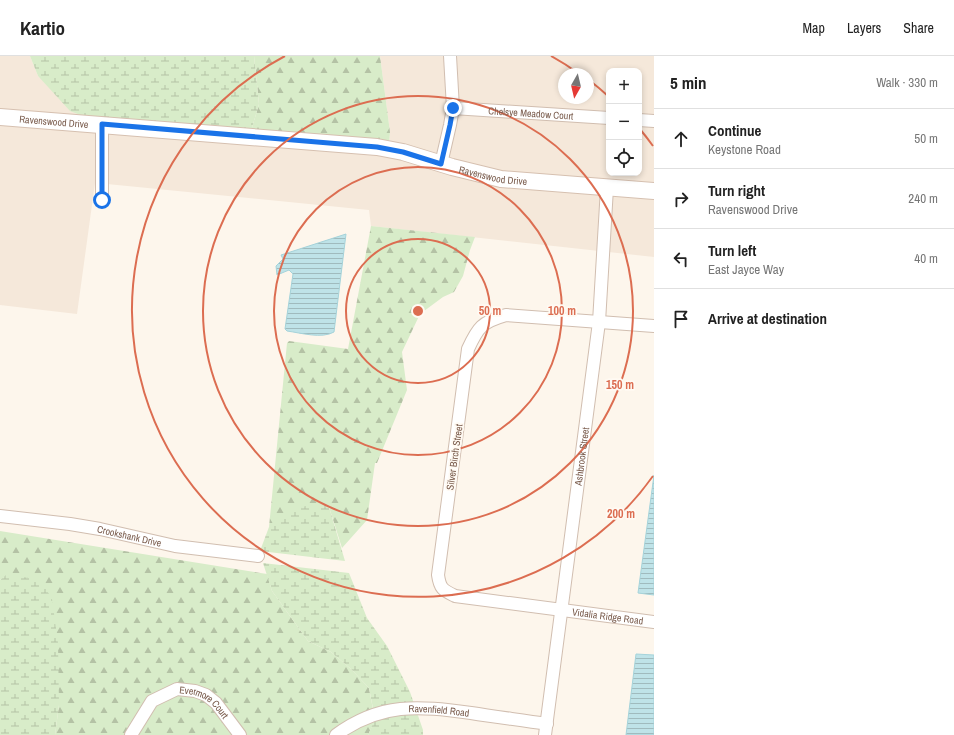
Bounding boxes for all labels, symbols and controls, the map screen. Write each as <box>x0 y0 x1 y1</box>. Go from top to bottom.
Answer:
text: Kartio <box>20 15 65 41</box>
text: Map <box>803 19 825 37</box>
text: Layers <box>847 19 881 37</box>
text: Share <box>903 19 934 37</box>
north arrow <box>558 68 594 104</box>
map controls <box>606 68 642 176</box>
button: + <box>606 68 642 104</box>
text: 5 min <box>670 71 706 94</box>
text: Walk · 330 m <box>876 74 938 91</box>
route end <box>444 99 462 117</box>
street label: Chelsye Meadow Court <box>488 104 575 123</box>
button: − <box>606 104 642 140</box>
street label: Ravenswood Drive <box>19 113 89 131</box>
text: Continue <box>708 120 761 141</box>
icon: ahead <box>670 128 692 150</box>
text: 50 m <box>914 130 938 147</box>
button: locate <box>606 140 642 176</box>
text: Keystone Road <box>708 141 781 158</box>
street label: Ravenswood Drive <box>458 163 528 188</box>
text: Turn right <box>708 180 765 201</box>
icon: right <box>670 188 692 210</box>
text: 240 m <box>908 190 938 207</box>
route start <box>93 191 111 209</box>
text: Ravenswood Drive <box>708 201 798 218</box>
text: Turn left <box>708 240 756 261</box>
icon: left <box>670 248 692 270</box>
text: 40 m <box>914 250 938 267</box>
text: East Jayce Way <box>708 261 784 278</box>
text: 50 m <box>479 303 501 319</box>
text: 100 m <box>548 303 576 319</box>
centre of rings <box>411 304 425 318</box>
icon: arrive <box>670 308 692 330</box>
text: Arrive at destination <box>708 308 827 329</box>
text: 150 m <box>606 377 634 393</box>
street label: Silver Birch Street <box>443 423 466 491</box>
street label: Ashbrook Street <box>572 426 592 487</box>
text: 200 m <box>607 506 635 522</box>
street label: Crookshank Drive <box>96 523 163 550</box>
street label: Vidalia Ridge Road <box>571 605 644 628</box>
street label: Evermore Court <box>179 683 232 722</box>
street label: Ravenfield Road <box>408 702 470 720</box>

